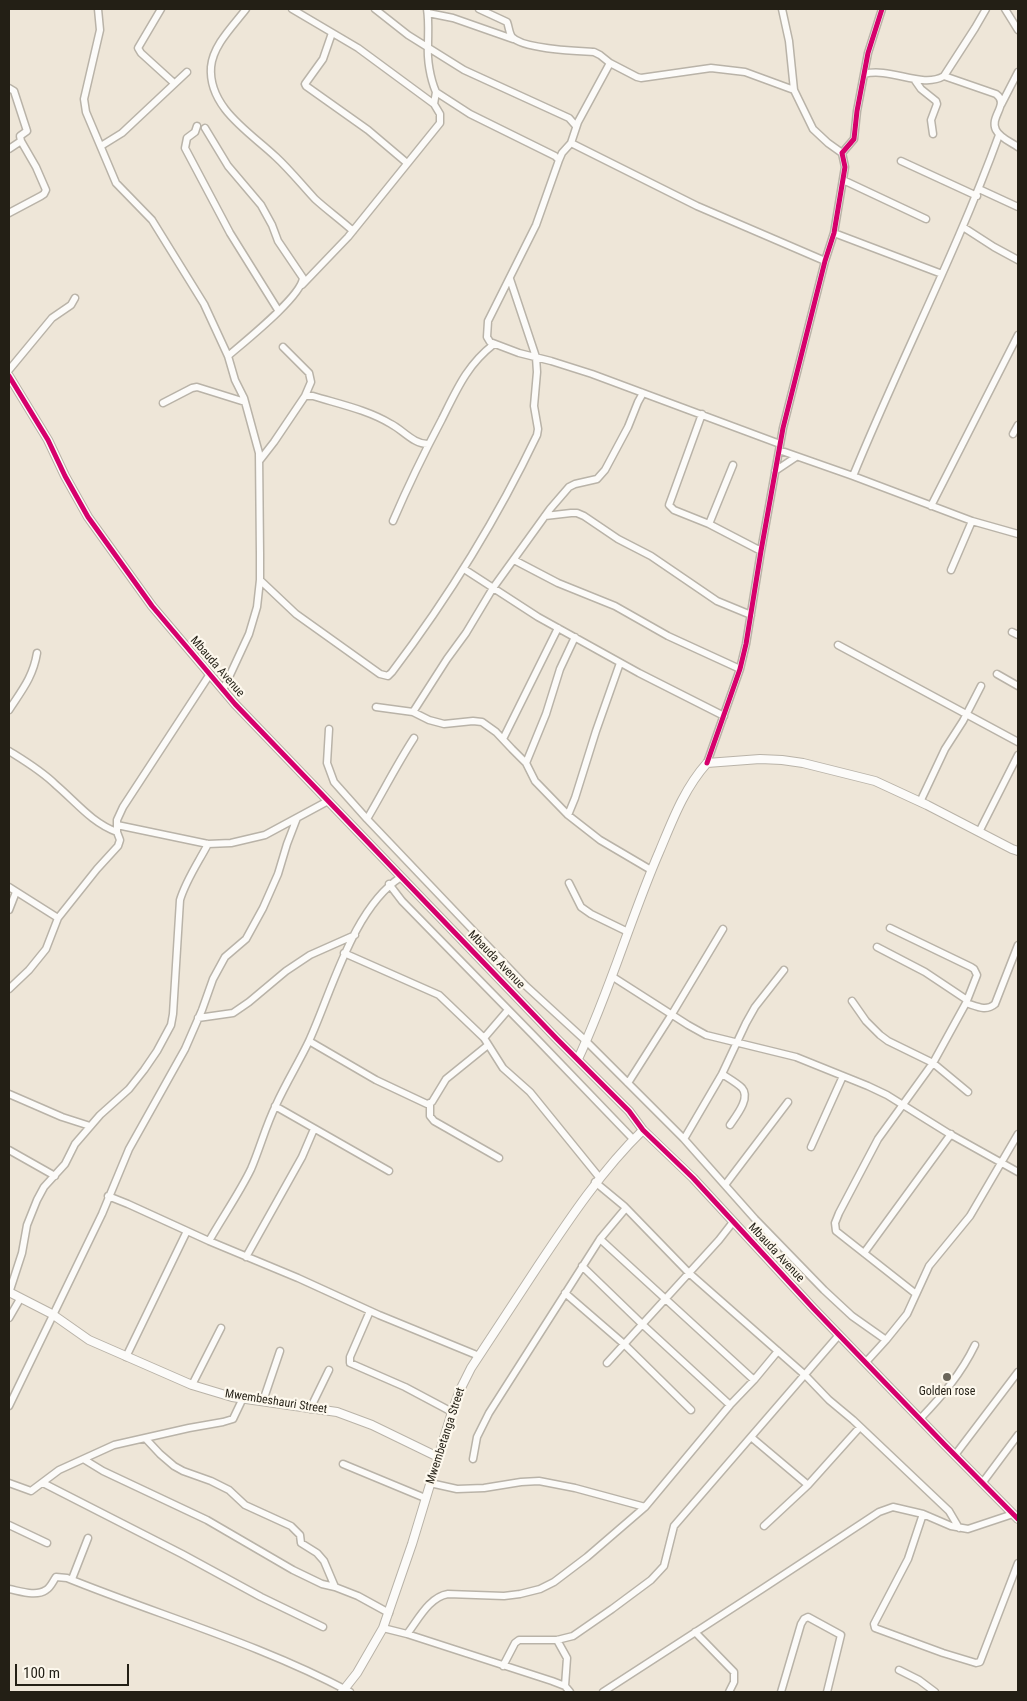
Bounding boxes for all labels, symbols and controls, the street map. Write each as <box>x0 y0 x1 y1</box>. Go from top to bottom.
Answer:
street label: Mbauda Avenue <box>187 634 247 700</box>
street label: Mbauda Avenue <box>465 928 527 992</box>
street label: Mbauda Avenue <box>745 1220 807 1286</box>
marker: Golden rose <box>941 1371 953 1383</box>
place label: Golden rose <box>919 1385 975 1399</box>
street label: Mwembetanga Street <box>424 1386 468 1486</box>
street label: Mwembeshauri Street <box>224 1387 328 1417</box>
scale bar <box>18 1654 131 1686</box>
text: 100 m <box>23 1664 60 1682</box>

